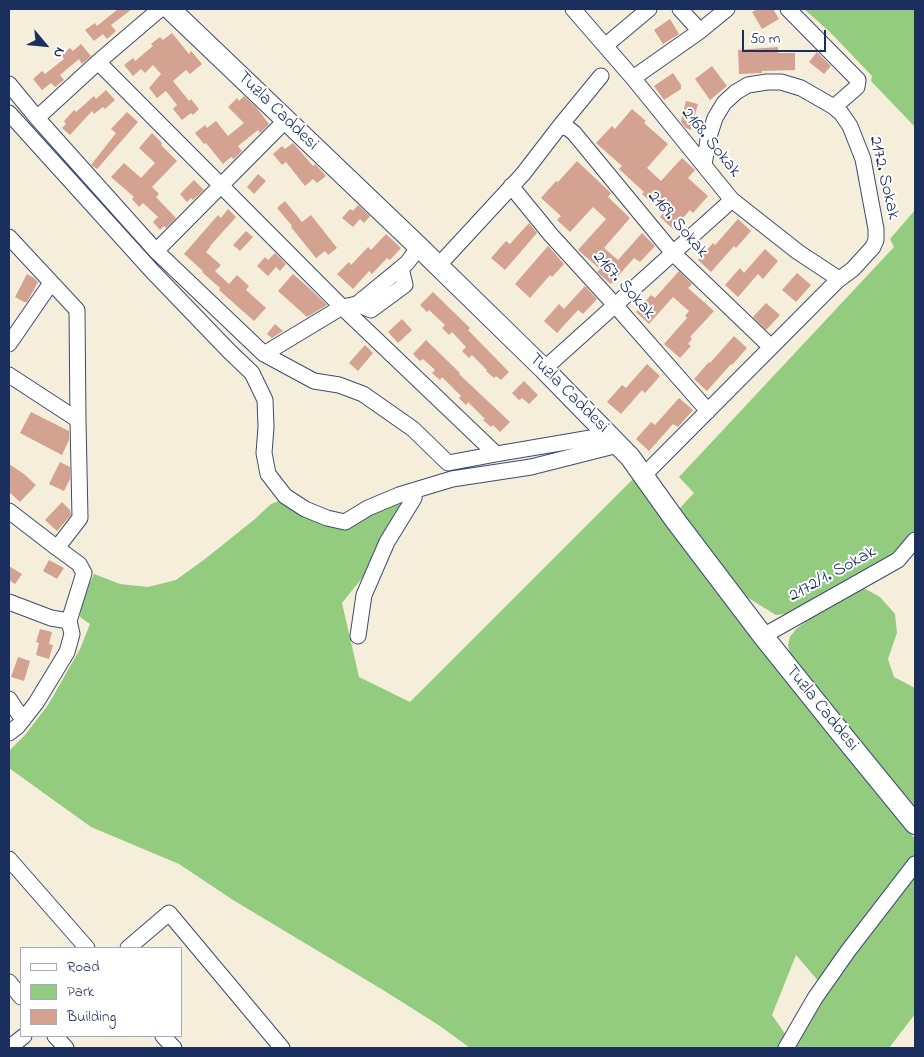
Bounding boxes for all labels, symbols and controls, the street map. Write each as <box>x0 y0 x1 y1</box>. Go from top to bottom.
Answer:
north arrow <box>20 20 70 70</box>
scale bar <box>744 20 828 52</box>
text: 50 m <box>750 28 780 50</box>
text: N <box>47 43 70 61</box>
street label: Tuzla Caddesi <box>232 68 322 156</box>
street label: 2168. Sokak <box>675 104 745 182</box>
street label: 2172. Sokak <box>863 134 903 222</box>
street label: 2169. Sokak <box>642 187 712 263</box>
street label: 2167. Sokak <box>587 248 659 324</box>
street label: Tuzla Caddesi <box>523 349 613 439</box>
street label: 2172/1. Sokak <box>786 542 880 608</box>
street label: Tuzla Caddesi <box>780 662 862 756</box>
legend <box>20 947 182 1037</box>
text: Road <box>67 956 100 978</box>
text: Park <box>67 981 94 1003</box>
text: Building <box>67 1006 116 1028</box>

